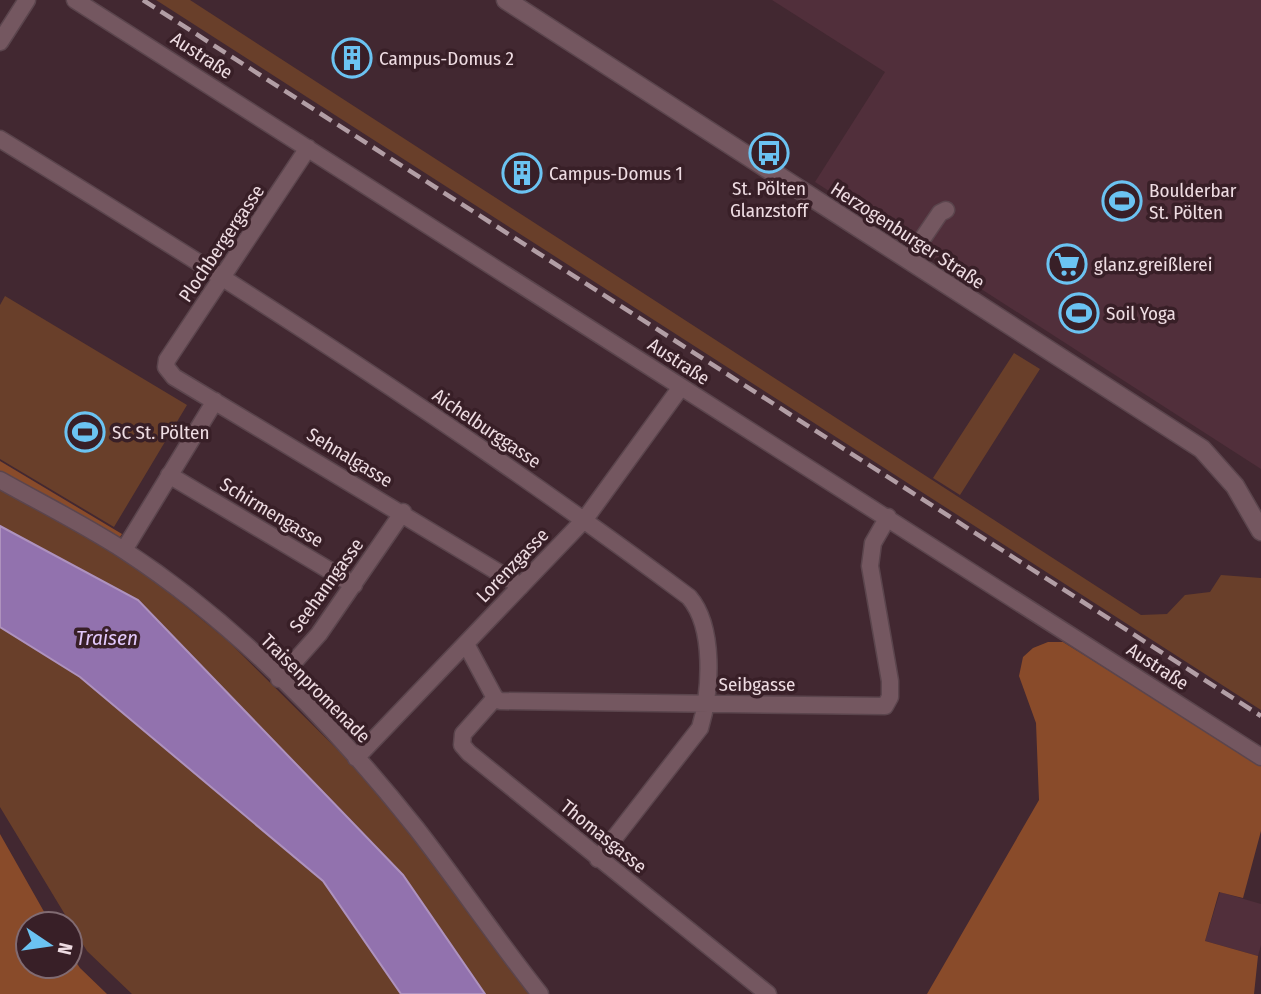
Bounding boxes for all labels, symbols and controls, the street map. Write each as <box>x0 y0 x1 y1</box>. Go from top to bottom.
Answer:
street label: Austraße <box>166 27 237 84</box>
building icon: Campus-Domus 2 <box>331 37 373 79</box>
place label: Campus-Domus 2 <box>379 47 514 70</box>
bus stop icon: St. Pölten Glanzstoff <box>748 132 790 174</box>
building icon: Campus-Domus 1 <box>501 152 543 194</box>
place label: Campus-Domus 1 <box>549 162 683 185</box>
place label: St. Pölten Glanzstoff <box>730 177 809 222</box>
street label: Herzogenburger Straße <box>826 177 989 294</box>
place label: Boulderbar St. Pölten <box>1149 179 1237 224</box>
street label: Plochbergergasse <box>174 180 269 306</box>
sports icon: Boulderbar St. Pölten <box>1101 180 1143 222</box>
supermarket icon: glanz.greißlerei <box>1046 243 1088 285</box>
place label: glanz.greißlerei <box>1094 253 1212 276</box>
sports icon: Soil Yoga <box>1058 292 1100 334</box>
place label: Soil Yoga <box>1106 302 1176 325</box>
street label: Austraße <box>643 333 714 390</box>
street label: Aichelburggasse <box>428 384 545 473</box>
sports icon: SC St. Pölten <box>64 411 106 453</box>
place label: SC St. Pölten <box>112 421 209 444</box>
street label: Sehnalgasse <box>303 423 397 492</box>
street label: Schirmengasse <box>216 473 327 552</box>
street label: Lorenzgasse <box>471 524 553 607</box>
street label: Seehanngasse <box>285 534 368 637</box>
water label: Traisen <box>76 625 138 651</box>
street label: Traisenpromenade <box>256 629 375 748</box>
street label: Austraße <box>1122 638 1193 695</box>
street label: Seibgasse <box>719 673 795 696</box>
street label: Thomasgasse <box>556 795 651 878</box>
north arrow <box>14 910 84 980</box>
text: N <box>53 941 78 957</box>

